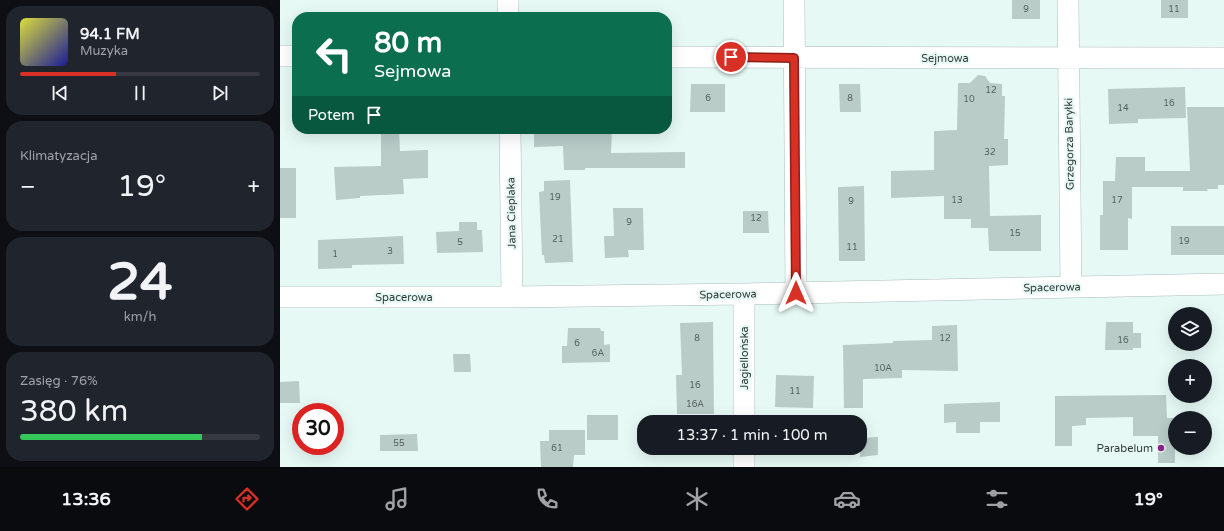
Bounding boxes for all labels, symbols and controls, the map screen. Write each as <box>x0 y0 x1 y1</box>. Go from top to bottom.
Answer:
house number: 9 <box>1023 4 1029 15</box>
house number: 11 <box>1168 4 1180 15</box>
text: 94.1 FM <box>80 25 140 43</box>
text: 80 m <box>374 26 442 60</box>
icon: left <box>308 28 360 80</box>
pin <box>714 40 748 74</box>
text: Muzyka <box>80 43 128 59</box>
icon: arrive <box>720 46 742 68</box>
street label: Sejmowa <box>921 52 969 65</box>
text: Sejmowa <box>374 60 451 82</box>
icon: previous <box>49 82 71 104</box>
icon: pause <box>129 82 151 104</box>
icon: next <box>209 82 231 104</box>
house number: 12 <box>985 85 997 96</box>
house number: 6 <box>705 93 711 104</box>
house number: 8 <box>847 93 853 104</box>
house number: 10 <box>963 94 975 105</box>
street label: Grzegorza Baryłki <box>1062 98 1077 190</box>
house number: 16 <box>1163 98 1175 109</box>
house number: 14 <box>1117 103 1129 114</box>
icon: arrive <box>363 104 385 126</box>
text: Potem <box>308 106 355 124</box>
house number: 32 <box>984 147 996 158</box>
text: Klimatyzacja <box>20 148 97 164</box>
text: 19° <box>117 168 166 205</box>
text: − <box>20 174 36 200</box>
text: + <box>248 174 260 200</box>
street label: Jana Cieplaka <box>504 177 519 249</box>
house number: 19 <box>549 192 561 203</box>
house number: 13 <box>951 195 963 206</box>
house number: 17 <box>1111 195 1123 206</box>
house number: 9 <box>848 196 854 207</box>
house number: 12 <box>750 213 762 224</box>
house number: 9 <box>626 217 632 228</box>
house number: 15 <box>1009 228 1021 239</box>
house number: 21 <box>552 234 564 245</box>
house number: 19 <box>1178 236 1190 247</box>
house number: 5 <box>457 237 463 248</box>
house number: 11 <box>846 242 858 253</box>
house number: 3 <box>387 246 393 257</box>
house number: 1 <box>332 249 338 260</box>
text: 24 <box>107 251 173 314</box>
position arrow <box>775 272 817 314</box>
street label: Spacerowa <box>1023 281 1081 294</box>
street label: Spacerowa <box>699 288 757 301</box>
street label: Spacerowa <box>375 291 433 304</box>
map controls <box>1168 307 1212 455</box>
button: layers <box>1168 307 1212 351</box>
text: km/h <box>124 309 156 325</box>
street label: Jagiellońska <box>738 326 751 390</box>
house number: 8 <box>694 333 700 344</box>
house number: 12 <box>939 333 951 344</box>
house number: 16 <box>1117 335 1129 346</box>
house number: 6 <box>574 338 580 349</box>
house number: 6A <box>592 348 604 359</box>
button: + <box>1168 359 1212 403</box>
house number: 10A <box>874 363 892 374</box>
text: Zasięg · 76% <box>20 373 98 389</box>
house number: 16 <box>689 380 701 391</box>
house number: 11 <box>789 386 801 397</box>
text: 380 km <box>20 393 128 430</box>
house number: 16A <box>686 399 704 410</box>
speed limit sign: 30 <box>292 403 344 455</box>
button: − <box>1168 411 1212 455</box>
text: 13:37 · 1 min · 100 m <box>677 426 827 444</box>
house number: 55 <box>393 438 405 449</box>
place label: Parabelum <box>1097 442 1153 455</box>
house number: 61 <box>551 443 563 454</box>
marker: Parabelum <box>1156 443 1166 453</box>
icon: directions <box>233 485 261 513</box>
icon: music <box>383 485 411 513</box>
icon: phone <box>533 485 561 513</box>
icon: climate <box>683 485 711 513</box>
icon: car <box>833 485 861 513</box>
icon: filters <box>983 485 1011 513</box>
text: 13:36 <box>61 488 111 510</box>
text: 19° <box>1133 488 1163 510</box>

